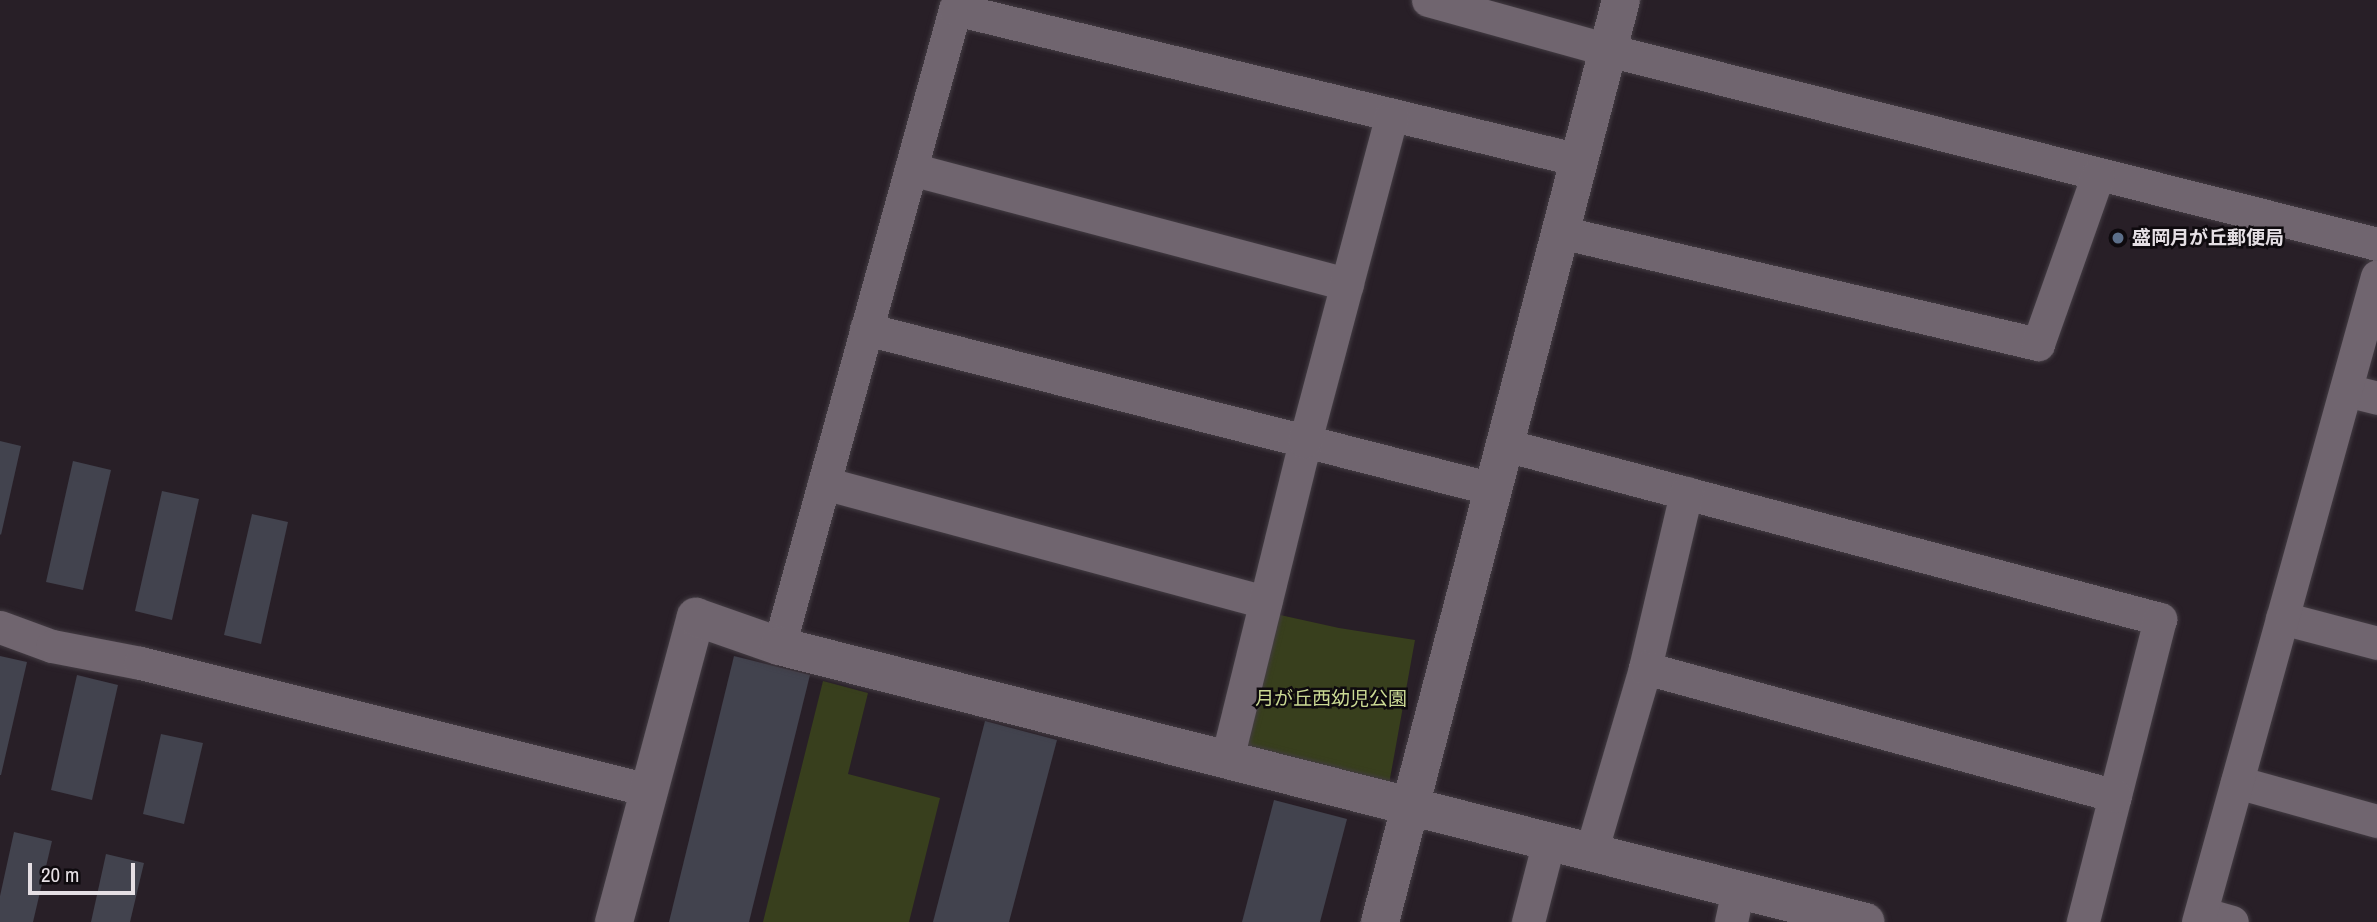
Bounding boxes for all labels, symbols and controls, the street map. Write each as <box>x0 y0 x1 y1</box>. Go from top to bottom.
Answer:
place label: 盛岡月が丘郵便局 <box>2132 227 2284 249</box>
marker: 盛岡月が丘郵便局 <box>2110 230 2126 246</box>
park label: 月が丘西幼児公園 <box>1255 688 1407 710</box>
scale bar <box>32 848 138 892</box>
text: 20 m <box>41 860 79 889</box>

